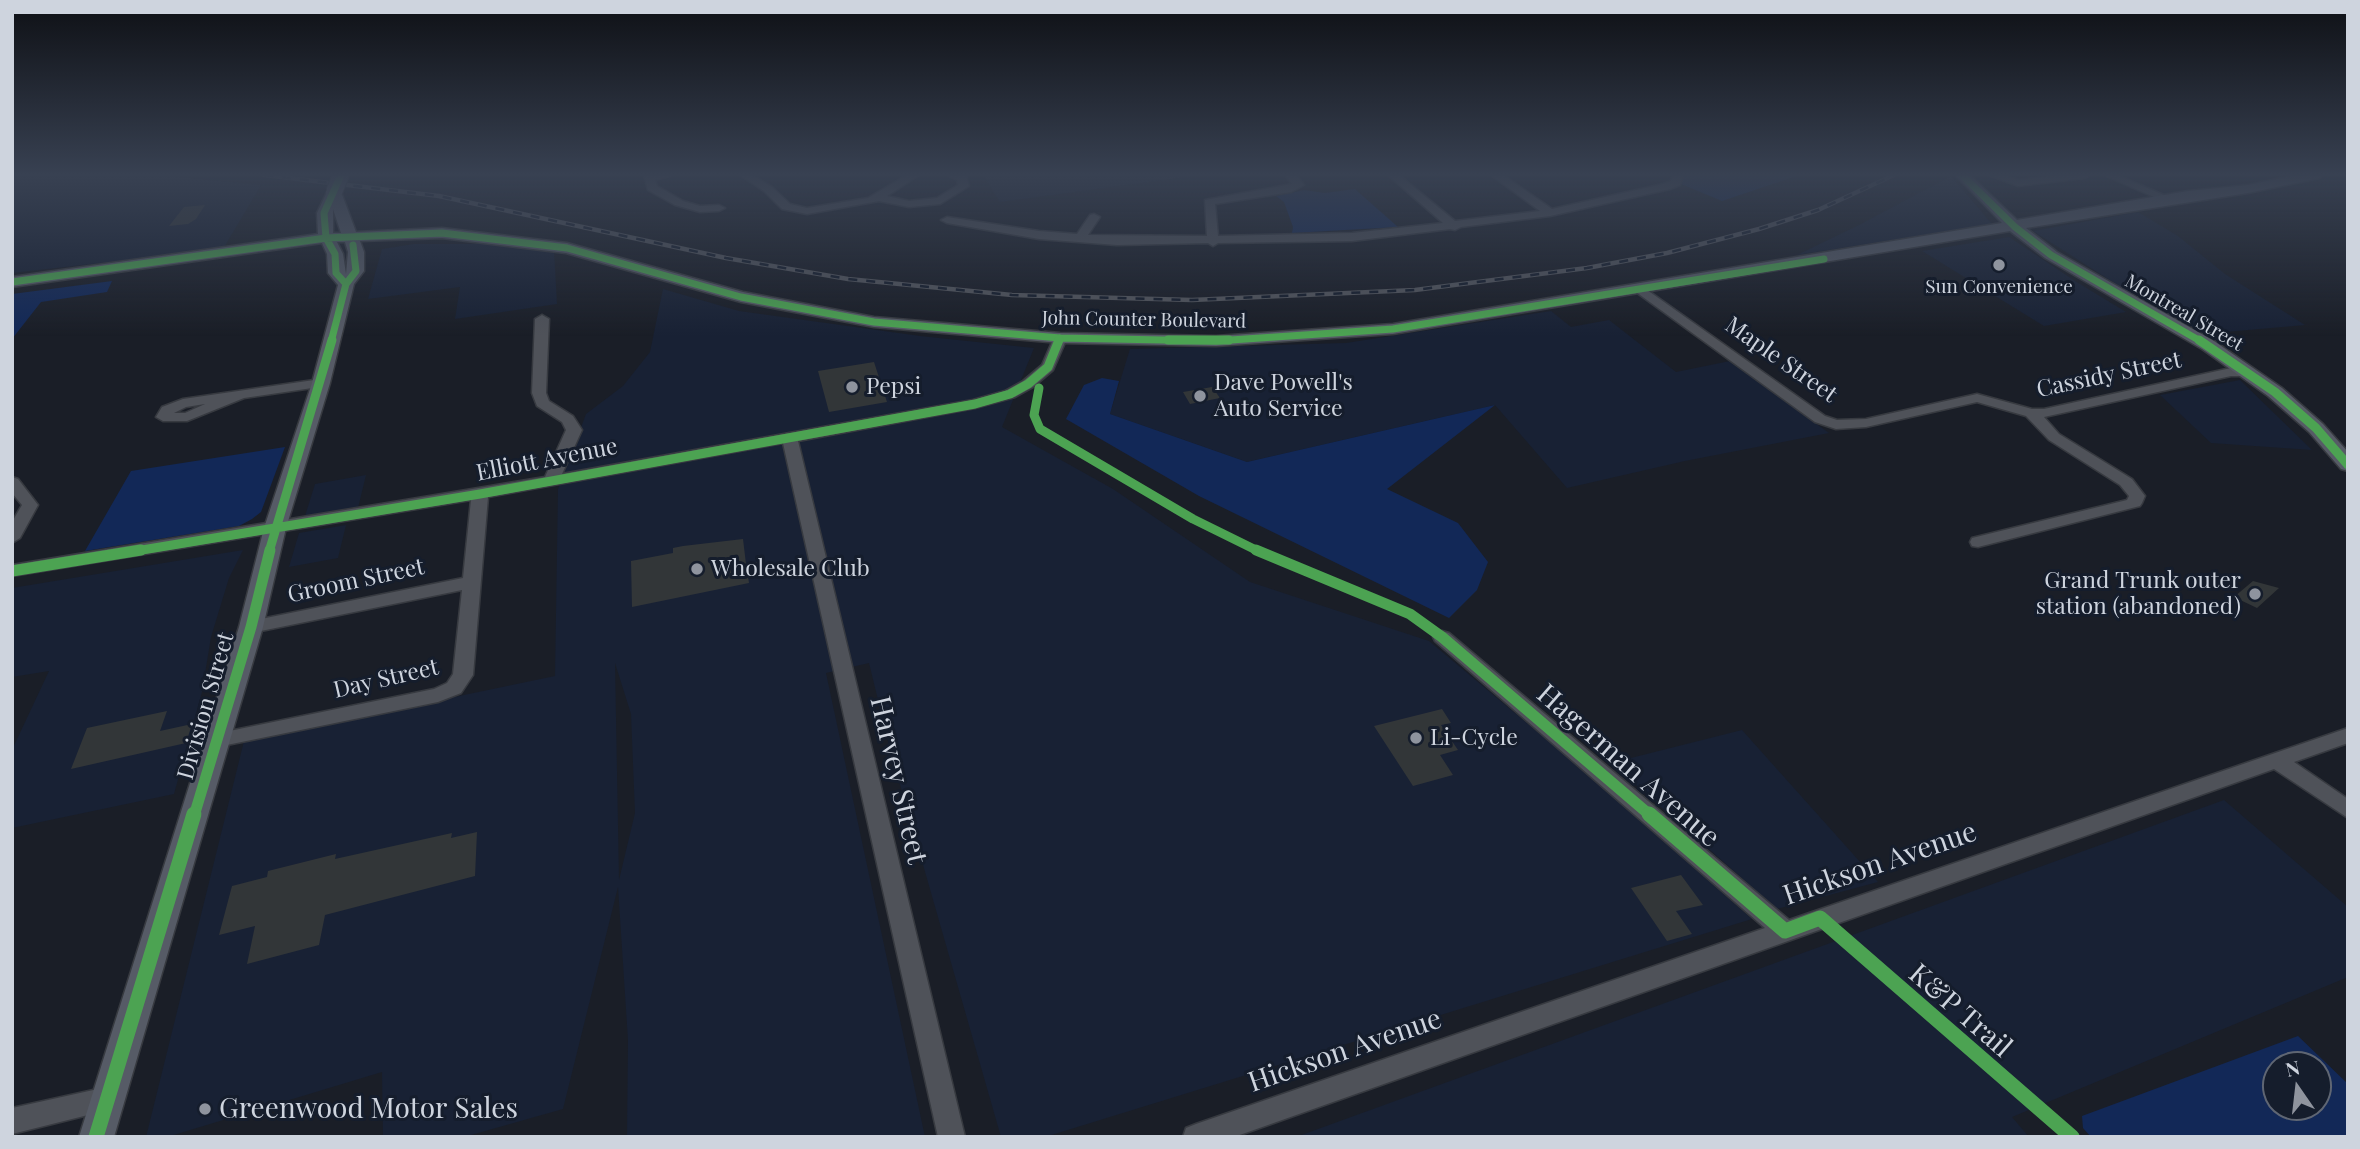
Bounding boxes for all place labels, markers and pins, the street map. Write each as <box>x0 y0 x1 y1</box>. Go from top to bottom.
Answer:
marker: Sun Convenience <box>1991 257 2007 273</box>
place label: Sun Convenience <box>1925 276 2073 298</box>
place label: Dave Powell's Auto Service <box>1214 369 1353 423</box>
place label: Pepsi <box>866 373 921 401</box>
marker: Pepsi <box>844 379 860 395</box>
marker: Dave Powell's Auto Service <box>1192 388 1208 404</box>
place label: Wholesale Club <box>711 555 870 583</box>
marker: Wholesale Club <box>689 561 705 577</box>
place label: Grand Trunk outer station (abandoned) <box>2036 567 2241 621</box>
marker: Grand Trunk outer station (abandoned) <box>2247 586 2263 602</box>
place label: Li-Cycle <box>1430 724 1518 752</box>
marker: Li-Cycle <box>1408 730 1424 746</box>
place label: Greenwood Motor Sales <box>219 1092 518 1126</box>
marker: Greenwood Motor Sales <box>197 1101 213 1117</box>

